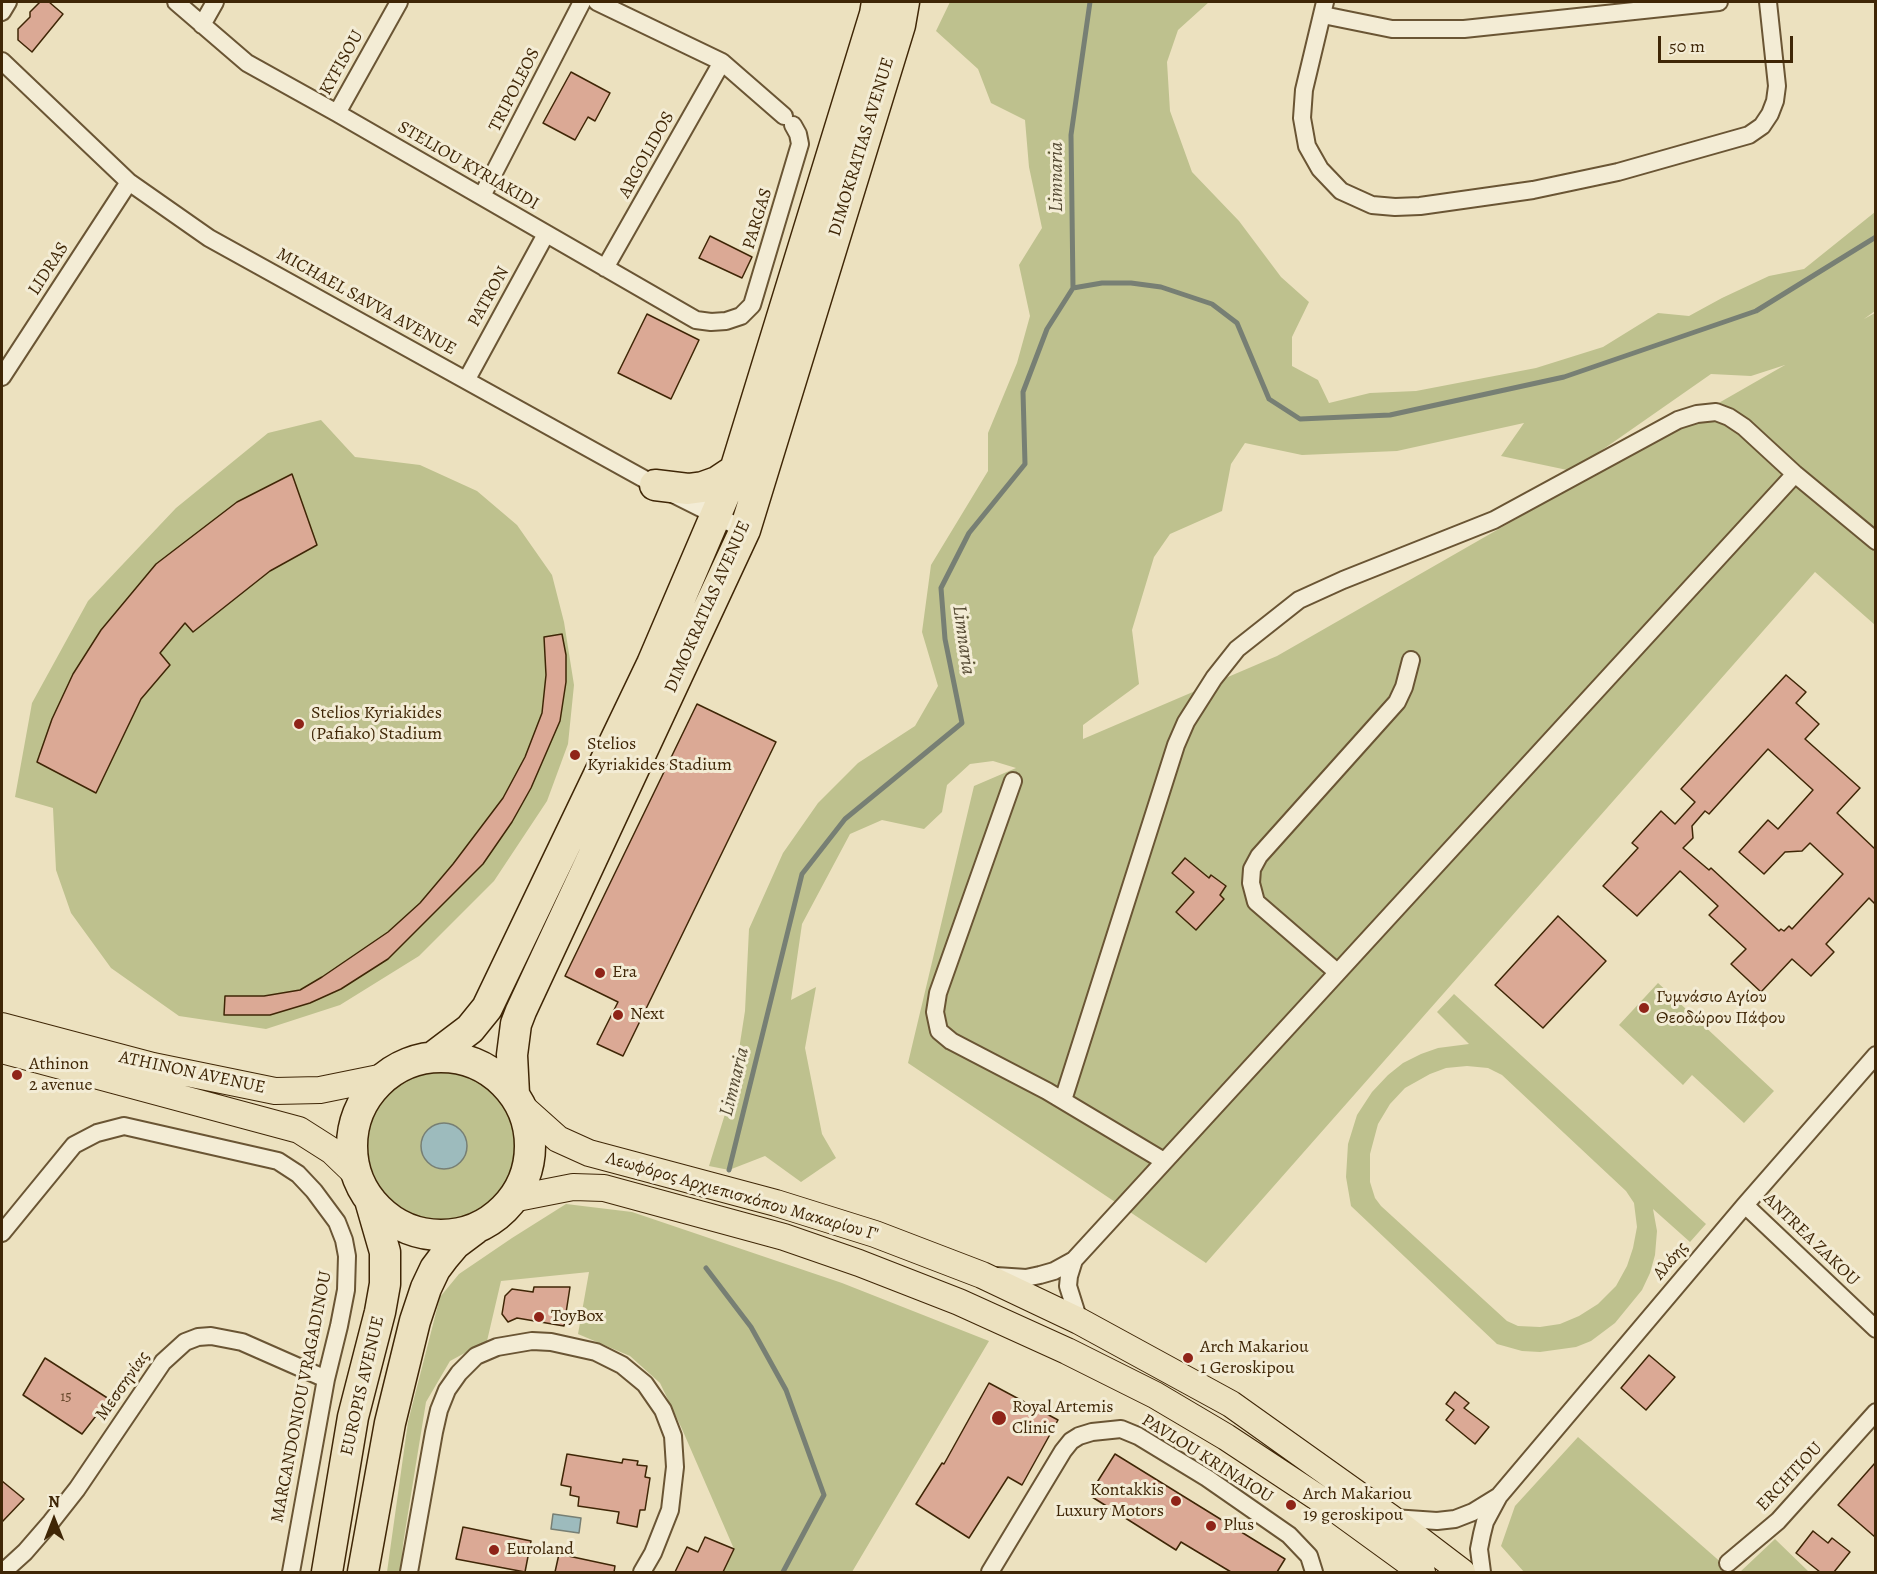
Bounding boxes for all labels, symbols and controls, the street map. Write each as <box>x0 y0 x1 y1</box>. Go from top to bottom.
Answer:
scale bar <box>1661 24 1796 62</box>
street label: KYFISOU <box>315 27 369 99</box>
text: 50 m <box>1669 34 1705 58</box>
street label: TRIPOLEOS <box>485 45 545 135</box>
street label: DIMOKRATIAS AVENUE <box>824 55 900 239</box>
street label: ARGOLIDOS <box>614 108 680 202</box>
street label: STELIOU KYRIAKIDI <box>394 117 542 215</box>
water label: Limnaria <box>1045 142 1069 212</box>
street label: PARGAS <box>738 186 778 252</box>
street label: LIDRAS <box>24 238 74 300</box>
street label: MICHAEL SAVVA AVENUE <box>272 244 460 360</box>
street label: PATRON <box>464 263 514 331</box>
street label: DIMOKRATIAS AVENUE <box>660 518 756 696</box>
water label: Limnaria <box>946 604 980 676</box>
place label: Stelios Kyriakides (Pafiako) Stadium <box>311 703 442 746</box>
marker: Stelios Kyriakides (Pafiako) Stadium <box>292 717 306 731</box>
place label: Stelios Kyriakides Stadium <box>587 734 732 777</box>
marker: Stelios Kyriakides Stadium <box>568 748 582 762</box>
place label: Era <box>612 962 637 984</box>
marker: Era <box>593 966 607 980</box>
place label: Γυμνάσιο Αγίου Θεοδώρου Πάφου <box>1656 987 1786 1030</box>
marker: Γυμνάσιο Αγίου Θεοδώρου Πάφου <box>1637 1001 1651 1015</box>
place label: Next <box>630 1004 665 1026</box>
marker: Next <box>611 1008 625 1022</box>
water label: Limnaria <box>715 1045 755 1119</box>
street label: ATHINON AVENUE <box>117 1047 267 1099</box>
place label: Athinon 2 avenue <box>29 1054 93 1096</box>
marker: Athinon 2 avenue <box>10 1068 24 1082</box>
street label: Λεωφόρος Αρχιεπισκόπου Μακαρίου Γ' <box>603 1148 881 1246</box>
street label: ANTREA ZAKOU <box>1759 1189 1863 1291</box>
street label: Αλόης <box>1649 1237 1693 1285</box>
street label: MARCANDONIOU VRAGADINOU <box>267 1269 337 1525</box>
place label: ToyBox <box>551 1306 604 1328</box>
marker: ToyBox <box>532 1310 546 1324</box>
street label: EUROPIS AVENUE <box>336 1314 390 1458</box>
place label: Arch Makariou 1 Geroskipou <box>1200 1337 1309 1380</box>
street label: Μεσσηνίας <box>91 1347 155 1425</box>
marker: Arch Makariou 1 Geroskipou <box>1181 1351 1195 1365</box>
house number: 15 <box>60 1388 72 1406</box>
place label: Royal Artemis Clinic <box>1012 1397 1114 1440</box>
marker: Royal Artemis Clinic <box>990 1409 1008 1427</box>
street label: PAVLOU KRINAIOU <box>1137 1410 1277 1508</box>
street label: ERCHTIOU <box>1752 1438 1828 1516</box>
place label: Kontakkis Luxury Motors <box>1055 1480 1164 1522</box>
place label: Arch Makariou 19 geroskipou <box>1303 1484 1412 1526</box>
north arrow <box>24 1490 84 1550</box>
text: N <box>48 1491 60 1513</box>
marker: Kontakkis Luxury Motors <box>1169 1494 1183 1508</box>
marker: Arch Makariou 19 geroskipou <box>1284 1498 1298 1512</box>
place label: Plus <box>1223 1515 1254 1537</box>
marker: Plus <box>1204 1519 1218 1533</box>
place label: Euroland <box>506 1539 574 1561</box>
marker: Euroland <box>487 1543 501 1557</box>

